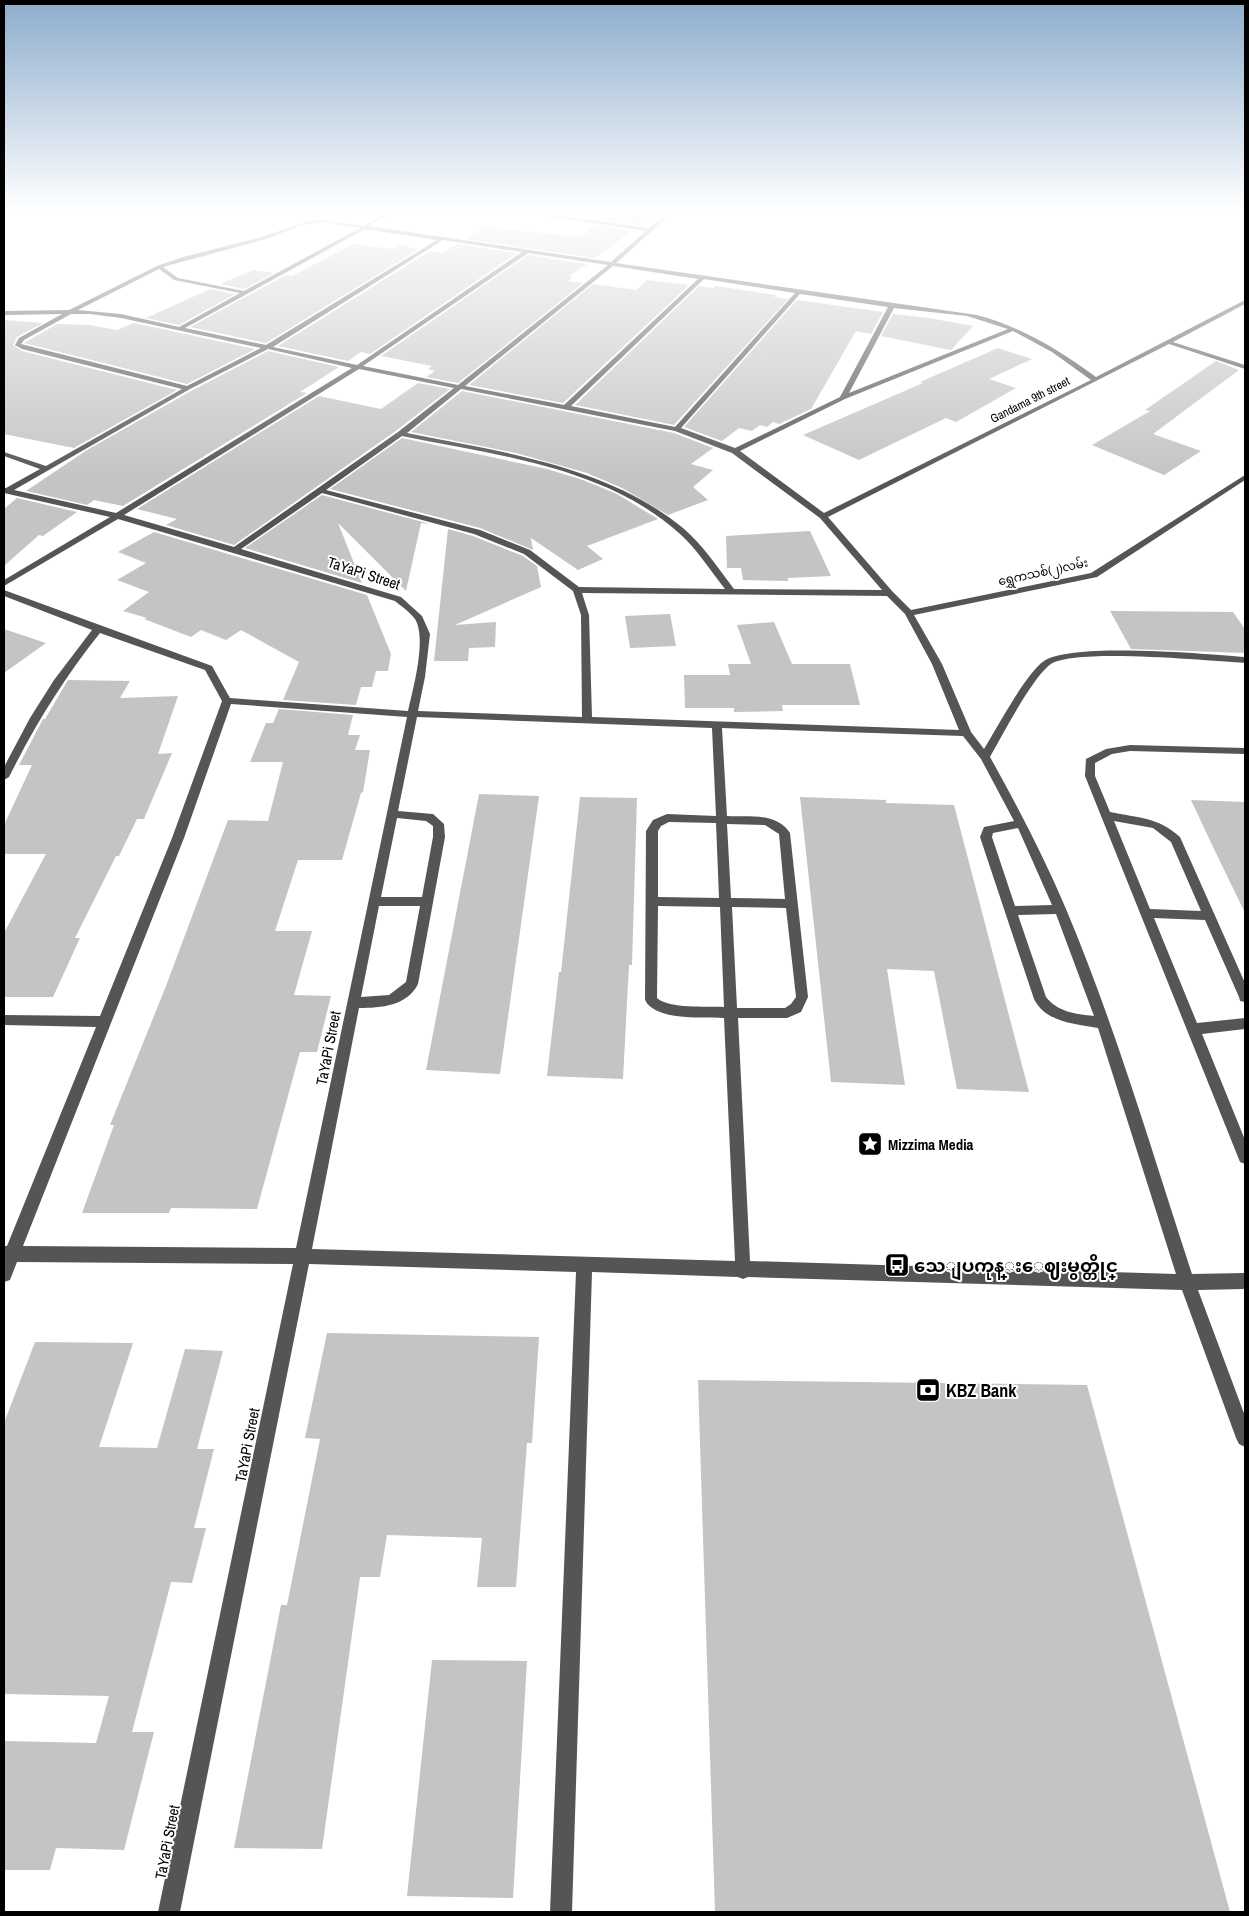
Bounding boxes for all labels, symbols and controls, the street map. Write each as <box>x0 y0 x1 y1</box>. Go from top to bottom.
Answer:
street label: Gandama 9th street <box>988 373 1073 427</box>
street label: TaYaPi Street <box>325 551 404 595</box>
street label: ရွှေကသစ်(၂)လမ်း <box>997 554 1090 591</box>
street label: TaYaPi Street <box>311 1009 346 1087</box>
place icon: Mizzima Media <box>857 1131 883 1157</box>
place label: Mizzima Media <box>888 1134 974 1155</box>
bus stop icon: သေျပကုန္းေဈးမွတ္တိုင္ <box>884 1252 910 1278</box>
place label: သေျပကုန္းေဈးမွတ္တိုင္ <box>914 1253 1118 1281</box>
bank icon: KBZ Bank <box>915 1377 941 1403</box>
place label: KBZ Bank <box>946 1378 1017 1403</box>
street label: TaYaPi Street <box>230 1406 265 1484</box>
street label: TaYaPi Street <box>150 1803 185 1881</box>

